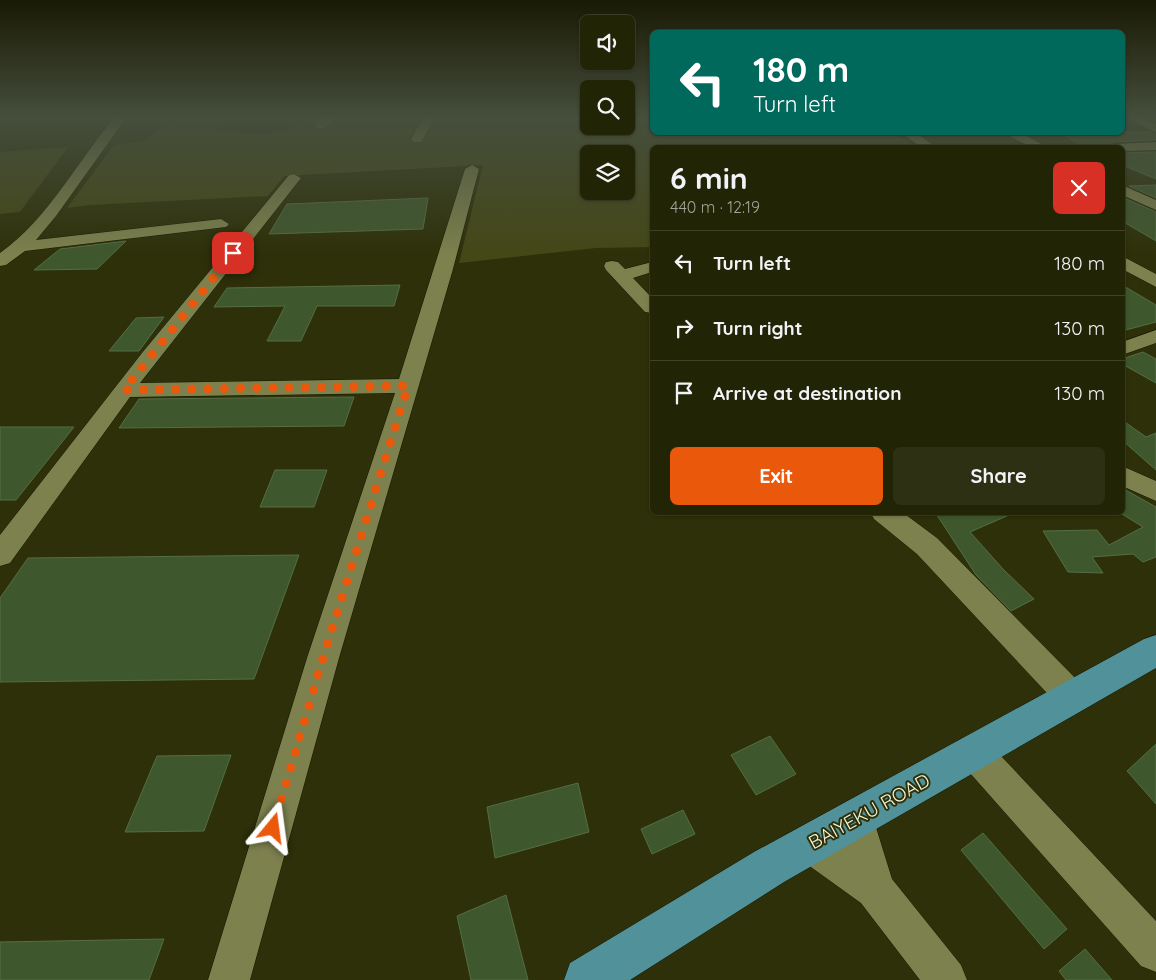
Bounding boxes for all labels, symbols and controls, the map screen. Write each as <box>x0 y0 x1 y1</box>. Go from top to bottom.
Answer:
map controls <box>580 15 635 200</box>
button: sound <box>580 15 635 70</box>
text: 180 m <box>753 47 849 91</box>
icon: left <box>670 50 735 115</box>
button: search <box>580 80 635 135</box>
text: Turn left <box>753 90 836 118</box>
button: layers <box>580 145 635 200</box>
text: 6 min <box>670 159 748 197</box>
button: close <box>1053 162 1105 214</box>
text: 440 m · 12:19 <box>670 197 760 217</box>
pin <box>212 232 254 274</box>
icon: arrive <box>219 239 247 267</box>
icon: left <box>670 249 698 277</box>
text: Turn left <box>713 251 791 275</box>
text: 180 m <box>1054 251 1105 275</box>
icon: right <box>670 314 698 342</box>
text: Turn right <box>713 316 802 340</box>
text: 130 m <box>1054 316 1105 340</box>
icon: arrive <box>670 379 698 407</box>
text: Arrive at destination <box>713 381 902 405</box>
text: 130 m <box>1054 381 1105 405</box>
button: Exit <box>670 447 883 505</box>
button: Share <box>893 447 1105 505</box>
street label: BAIYEKU ROAD <box>804 768 934 854</box>
position arrow <box>246 801 298 853</box>

